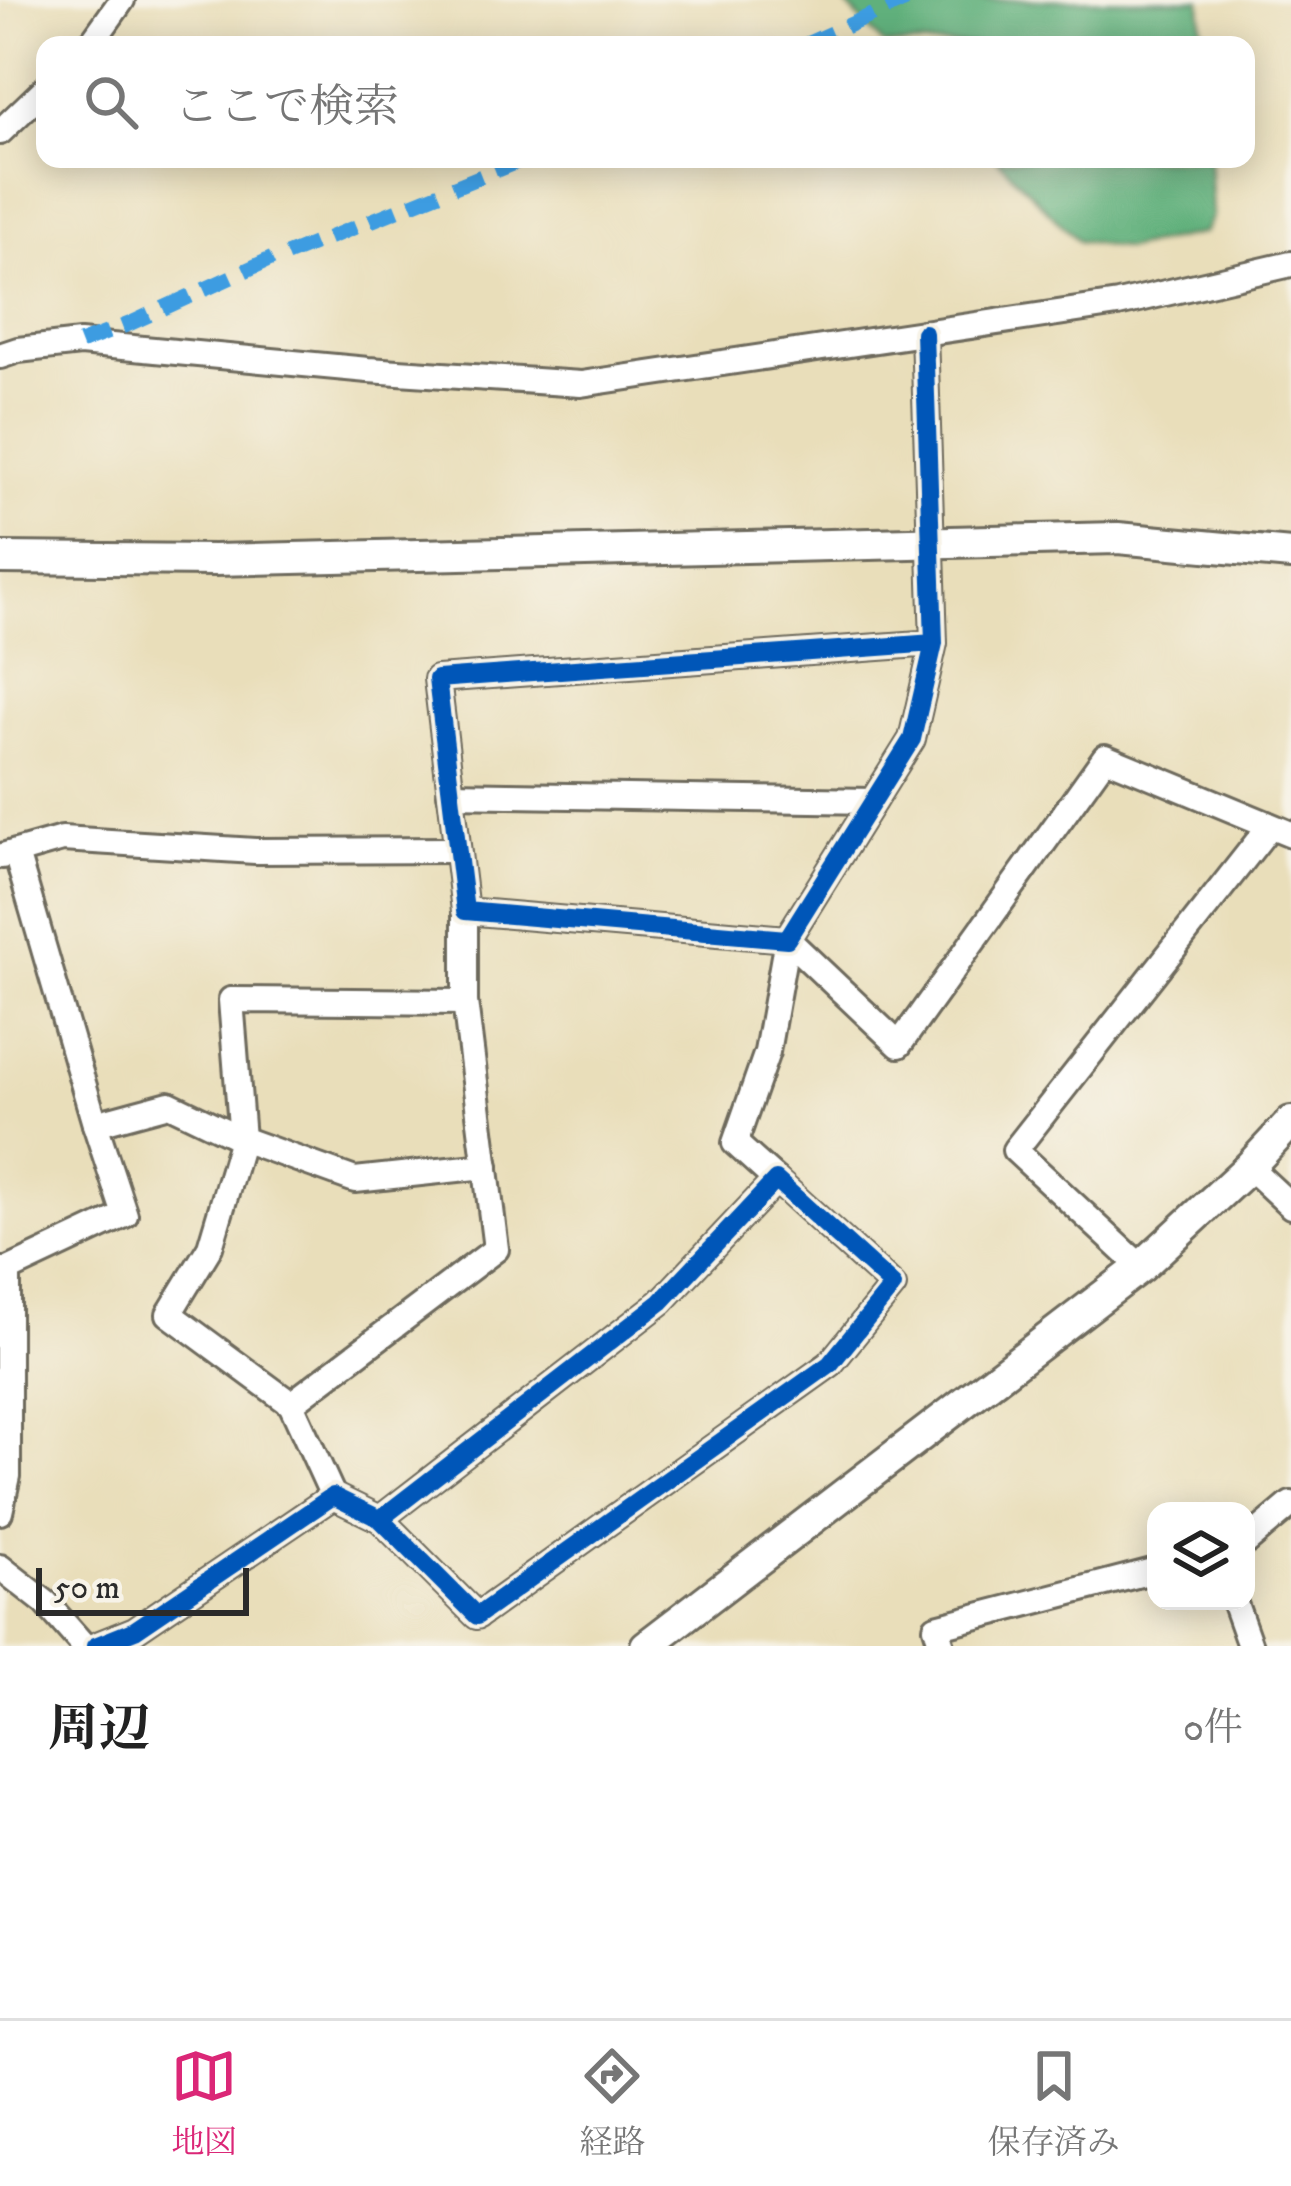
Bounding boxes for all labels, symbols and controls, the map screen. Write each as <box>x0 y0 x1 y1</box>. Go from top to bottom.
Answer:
search box <box>36 36 1255 168</box>
icon: search <box>78 69 144 135</box>
text: ここで検索 <box>174 80 399 136</box>
map controls <box>1147 1502 1255 1610</box>
button: layers <box>1147 1502 1255 1610</box>
scale bar <box>36 1562 249 1615</box>
text: 50 m <box>54 1568 120 1609</box>
text: 周辺 <box>48 1698 150 1762</box>
text: 0件 <box>1183 1704 1243 1753</box>
tab: 地図 <box>171 2043 237 2164</box>
tab: 経路 <box>579 2043 645 2164</box>
tab: 保存済み <box>988 2043 1120 2164</box>

